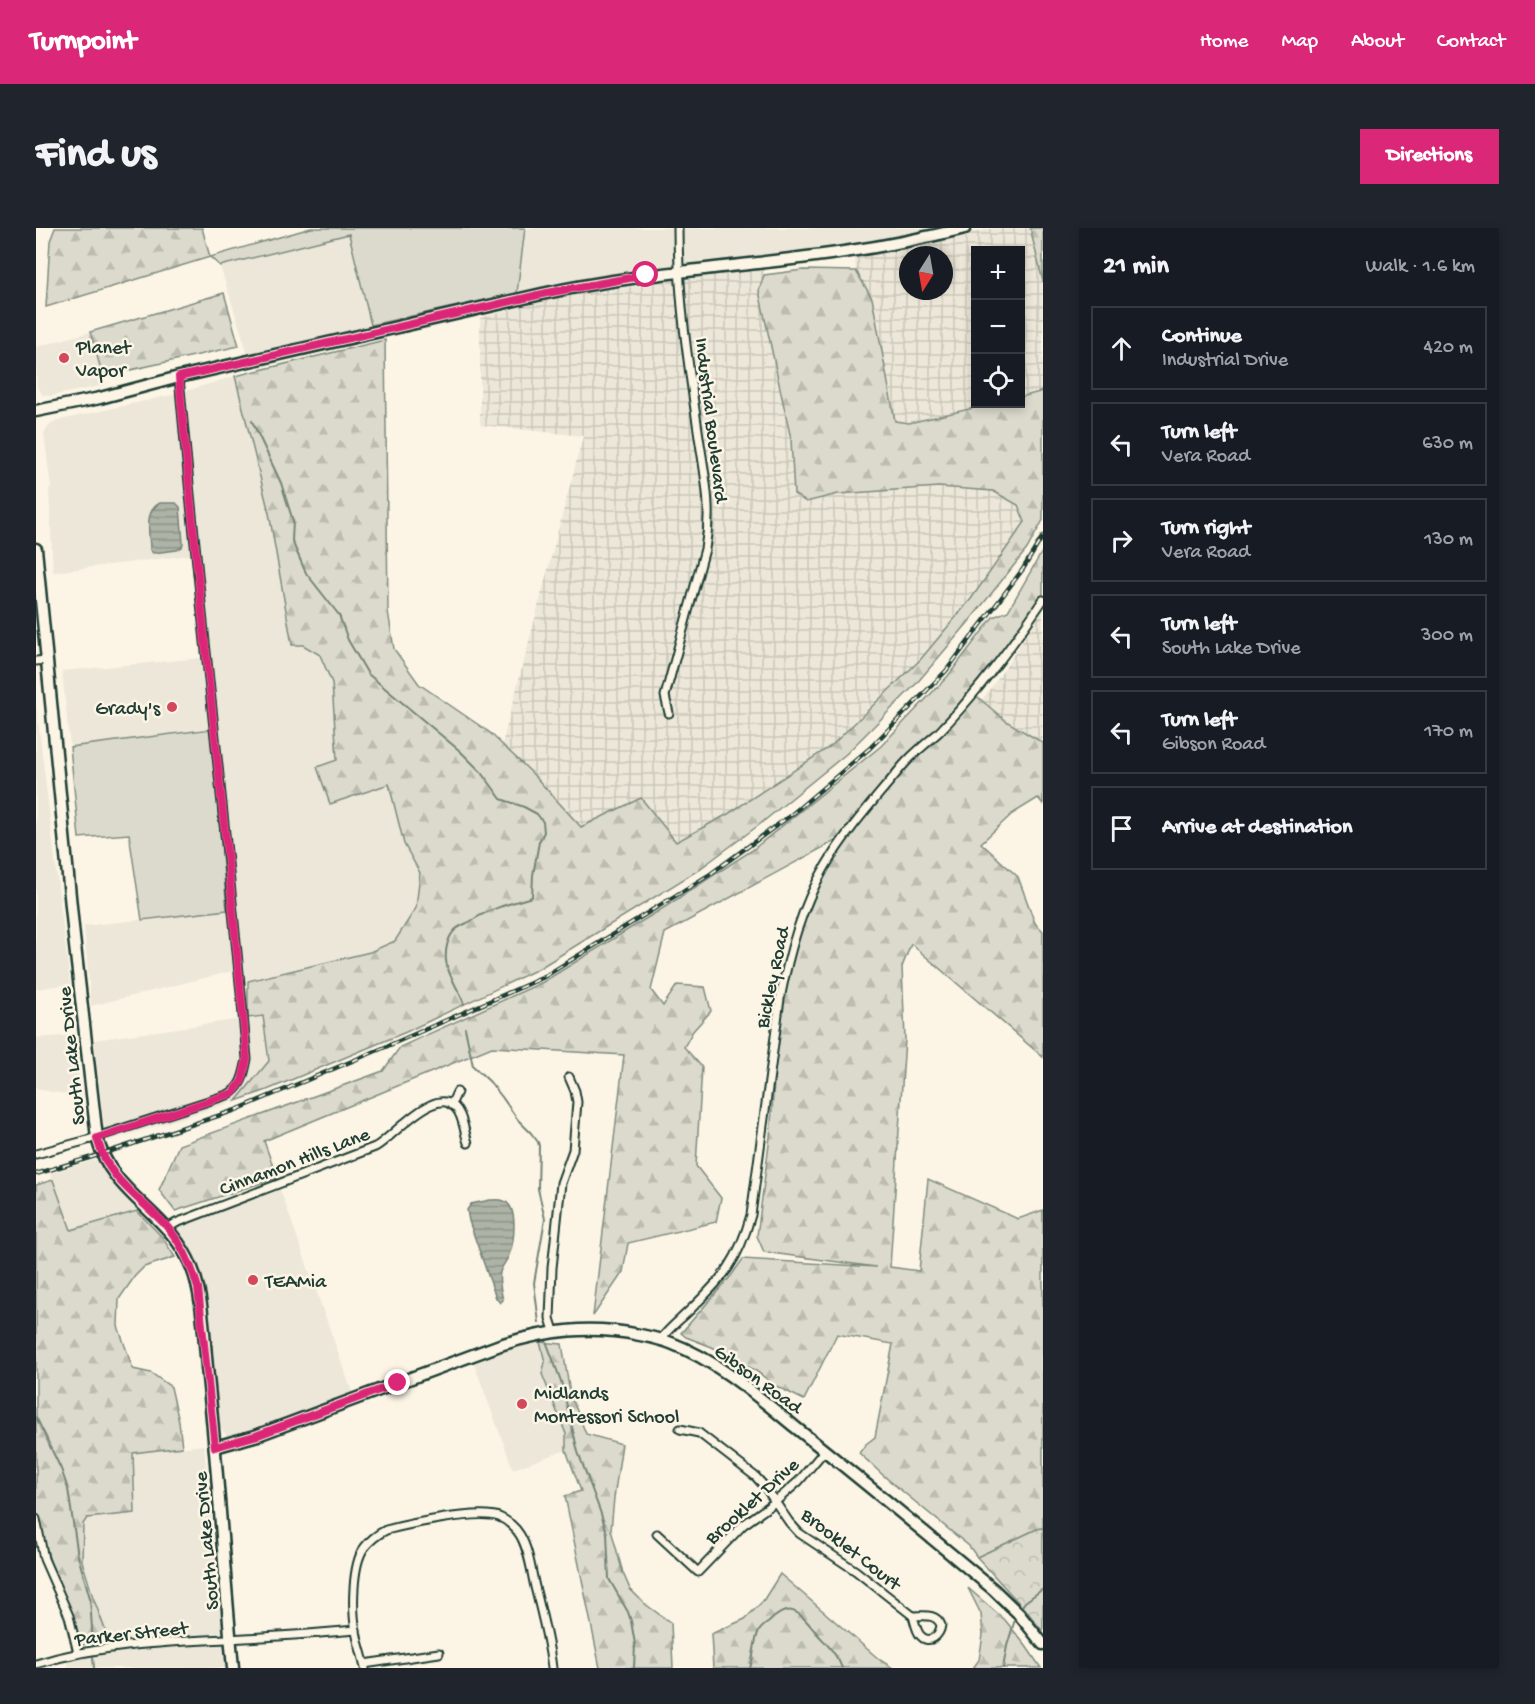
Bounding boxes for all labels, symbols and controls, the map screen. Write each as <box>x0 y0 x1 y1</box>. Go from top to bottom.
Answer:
text: Turnpoint <box>30 26 136 59</box>
text: Home <box>1200 30 1248 55</box>
text: Map <box>1281 30 1318 55</box>
text: About <box>1351 30 1404 55</box>
text: Contact <box>1437 30 1505 55</box>
button: Directions <box>1360 129 1499 184</box>
text: Find us <box>36 132 156 181</box>
north arrow <box>899 246 953 300</box>
map controls <box>971 246 1025 408</box>
button: + <box>971 246 1025 300</box>
text: 21 min <box>1103 252 1169 283</box>
text: Walk · 1.6 km <box>1365 256 1475 279</box>
route start <box>632 261 658 287</box>
button: − <box>971 300 1025 354</box>
text: Continue <box>1162 324 1242 350</box>
icon: ahead <box>1105 332 1138 365</box>
street label: Industrial Boulevard <box>688 337 731 506</box>
text: 420 m <box>1423 337 1473 360</box>
place label: Planet Vapor <box>75 338 132 384</box>
text: Industrial Drive <box>1162 350 1288 373</box>
marker: Planet Vapor <box>57 351 71 365</box>
button: locate <box>971 354 1025 408</box>
text: Turn left <box>1162 420 1236 446</box>
icon: left <box>1105 428 1138 461</box>
text: 630 m <box>1422 433 1473 456</box>
text: Vera Road <box>1162 446 1250 469</box>
text: Turn right <box>1162 516 1250 542</box>
icon: right <box>1105 524 1138 557</box>
text: 130 m <box>1424 529 1473 552</box>
text: Vera Road <box>1162 542 1250 565</box>
text: Turn left <box>1162 612 1236 638</box>
icon: left <box>1105 620 1138 653</box>
text: 300 m <box>1421 625 1473 648</box>
text: South Lake Drive <box>1162 638 1301 661</box>
place label: Grady's <box>95 699 161 722</box>
marker: Grady's <box>165 700 179 714</box>
text: Turn left <box>1162 708 1236 734</box>
icon: left <box>1105 716 1138 749</box>
text: 170 m <box>1424 721 1473 744</box>
text: Gibson Road <box>1162 734 1265 757</box>
icon: arrive <box>1105 812 1138 845</box>
text: Arrive at destination <box>1162 815 1352 841</box>
street label: Bickley Road <box>752 923 797 1032</box>
street label: South Lake Drive <box>55 985 92 1126</box>
street label: Cinnamon Hills Lane <box>217 1124 374 1202</box>
place label: TEAMia <box>264 1272 327 1295</box>
marker: TEAMia <box>246 1273 260 1287</box>
street label: Gibson Road <box>708 1341 807 1422</box>
route end <box>384 1369 410 1395</box>
place label: Midlands Montessori School <box>534 1384 680 1430</box>
marker: Midlands Montessori School <box>515 1397 529 1411</box>
street label: Brooklet Drive <box>701 1454 805 1551</box>
street label: South Lake Drive <box>191 1470 226 1611</box>
street label: Brooklet Court <box>795 1504 906 1598</box>
street label: Parker Street <box>73 1618 191 1653</box>

